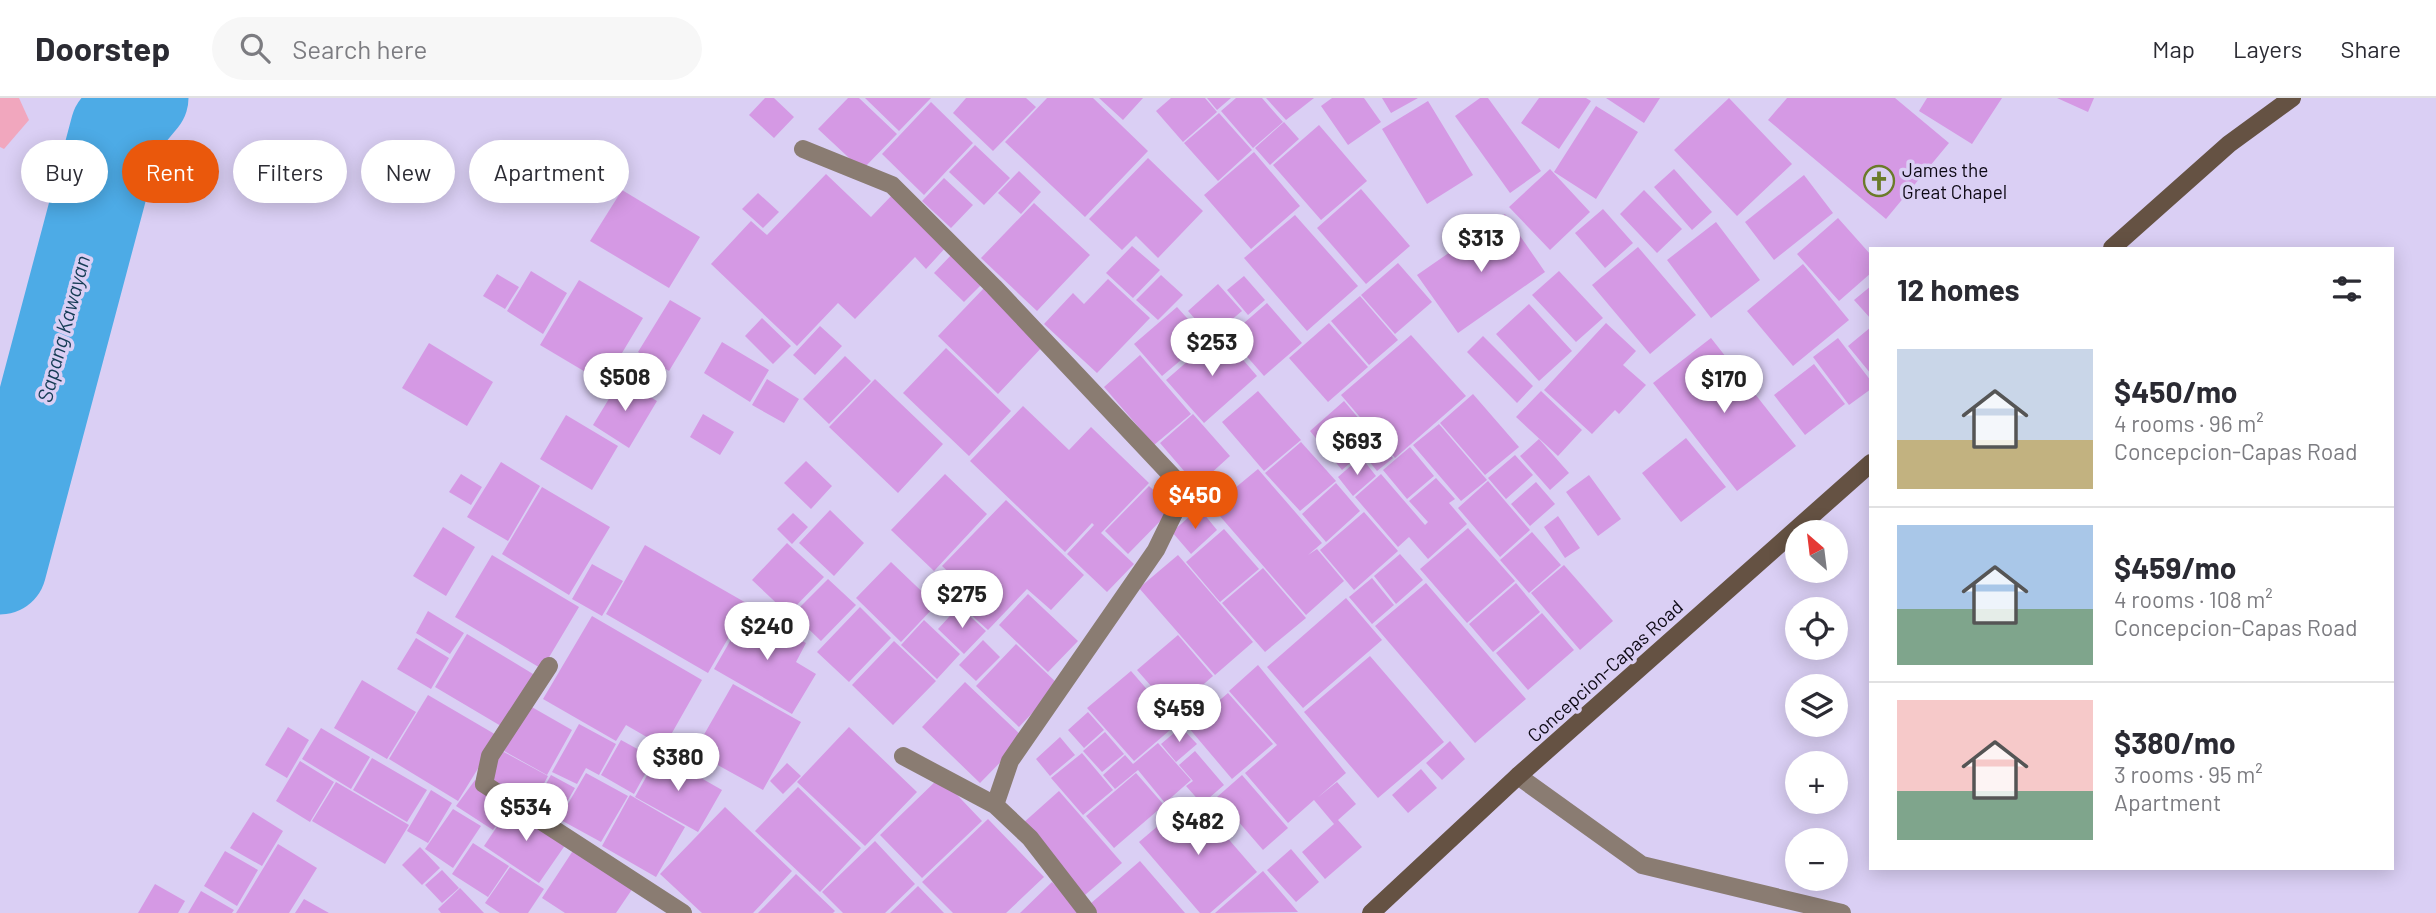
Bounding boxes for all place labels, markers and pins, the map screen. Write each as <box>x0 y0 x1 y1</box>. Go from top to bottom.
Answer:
place label: James the Great Chapel <box>1902 158 2007 203</box>
church icon: James the Great Chapel <box>1862 164 1896 198</box>
pin: $313 <box>1440 214 1522 274</box>
pin: $253 <box>1171 318 1253 378</box>
pin: $508 <box>584 354 666 413</box>
pin: $170 <box>1683 356 1765 415</box>
pin: $693 <box>1316 418 1398 477</box>
pin: $450 <box>1154 472 1236 531</box>
pin: $275 <box>921 570 1003 630</box>
pin: $240 <box>726 602 808 662</box>
pin: $459 <box>1138 684 1220 744</box>
pin: $380 <box>637 734 719 793</box>
pin: $534 <box>485 784 567 843</box>
pin: $482 <box>1157 798 1239 857</box>

